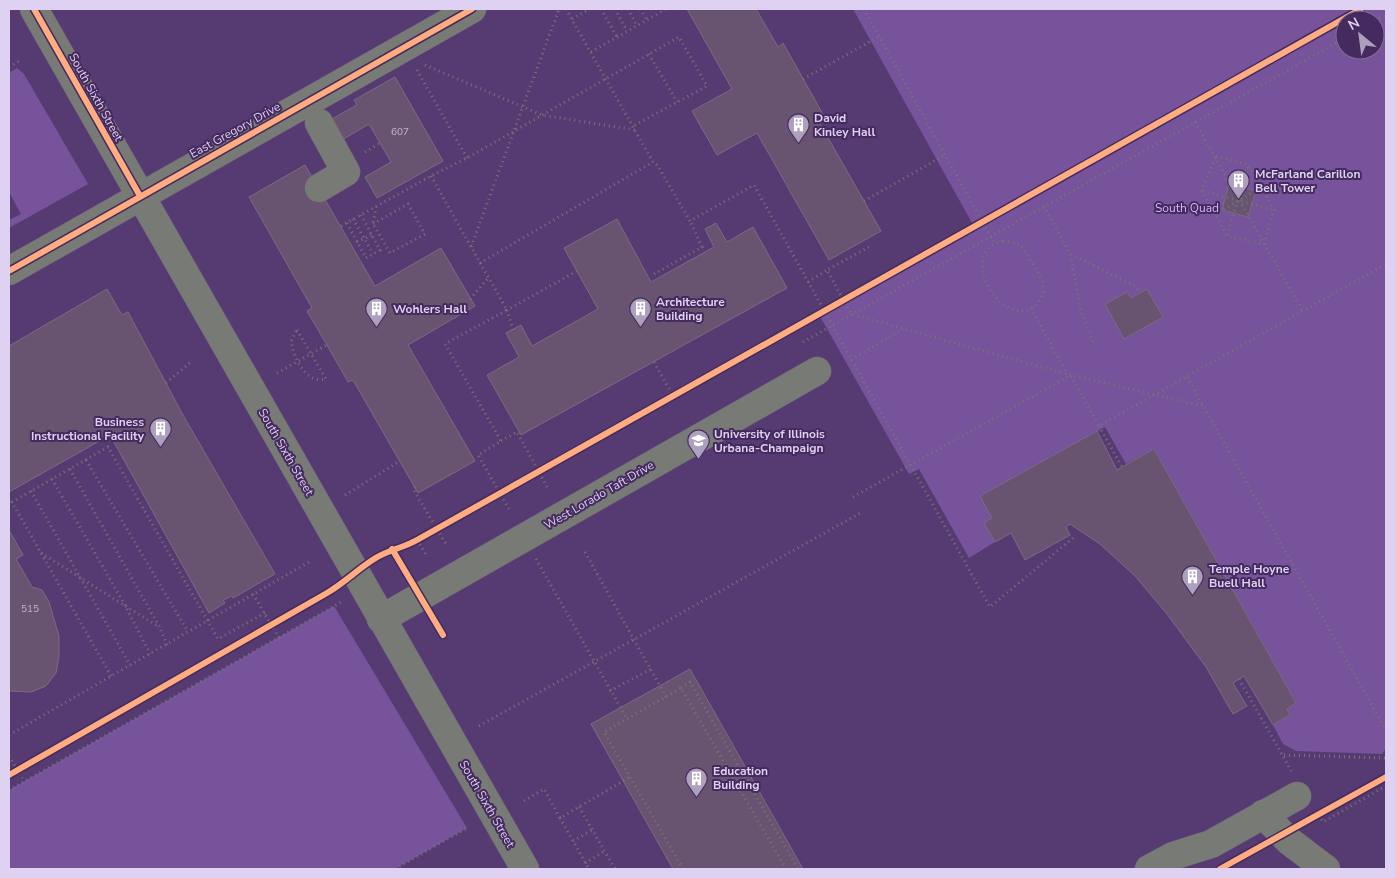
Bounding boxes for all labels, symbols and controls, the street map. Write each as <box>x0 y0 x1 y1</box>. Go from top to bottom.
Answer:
north arrow <box>1335 10 1385 60</box>
text: N <box>1345 13 1363 35</box>
street label: South Sixth Street <box>65 50 127 145</box>
street label: East Gregory Drive <box>187 98 283 162</box>
place label: David Kinley Hall <box>814 110 875 140</box>
building icon: David Kinley Hall <box>786 113 810 144</box>
house number: 607 <box>391 125 409 139</box>
place label: McFarland Carillon Bell Tower <box>1255 166 1361 196</box>
building icon: McFarland Carillon Bell Tower <box>1227 169 1251 200</box>
park label: South Quad <box>1155 200 1219 216</box>
place label: Architecture Building <box>656 294 725 324</box>
building icon: Wohlers Hall <box>365 297 389 328</box>
building icon: Architecture Building <box>628 297 652 328</box>
place label: Wohlers Hall <box>393 301 467 317</box>
street label: South Sixth Street <box>255 405 318 499</box>
place label: Business Instructional Facility <box>31 414 145 444</box>
building icon: Business Instructional Facility <box>148 417 172 448</box>
place label: University of Illinois Urbana-Champaign <box>714 426 825 456</box>
school or university icon: University of Illinois Urbana-Champaign <box>686 429 710 460</box>
street label: West Lorado Taft Drive <box>541 457 657 533</box>
place label: Temple Hoyne Buell Hall <box>1209 561 1290 591</box>
building icon: Temple Hoyne Buell Hall <box>1181 564 1205 595</box>
house number: 515 <box>21 602 39 616</box>
street label: South Sixth Street <box>456 757 519 851</box>
place label: Education Building <box>713 763 768 793</box>
building icon: Education Building <box>685 766 709 797</box>

